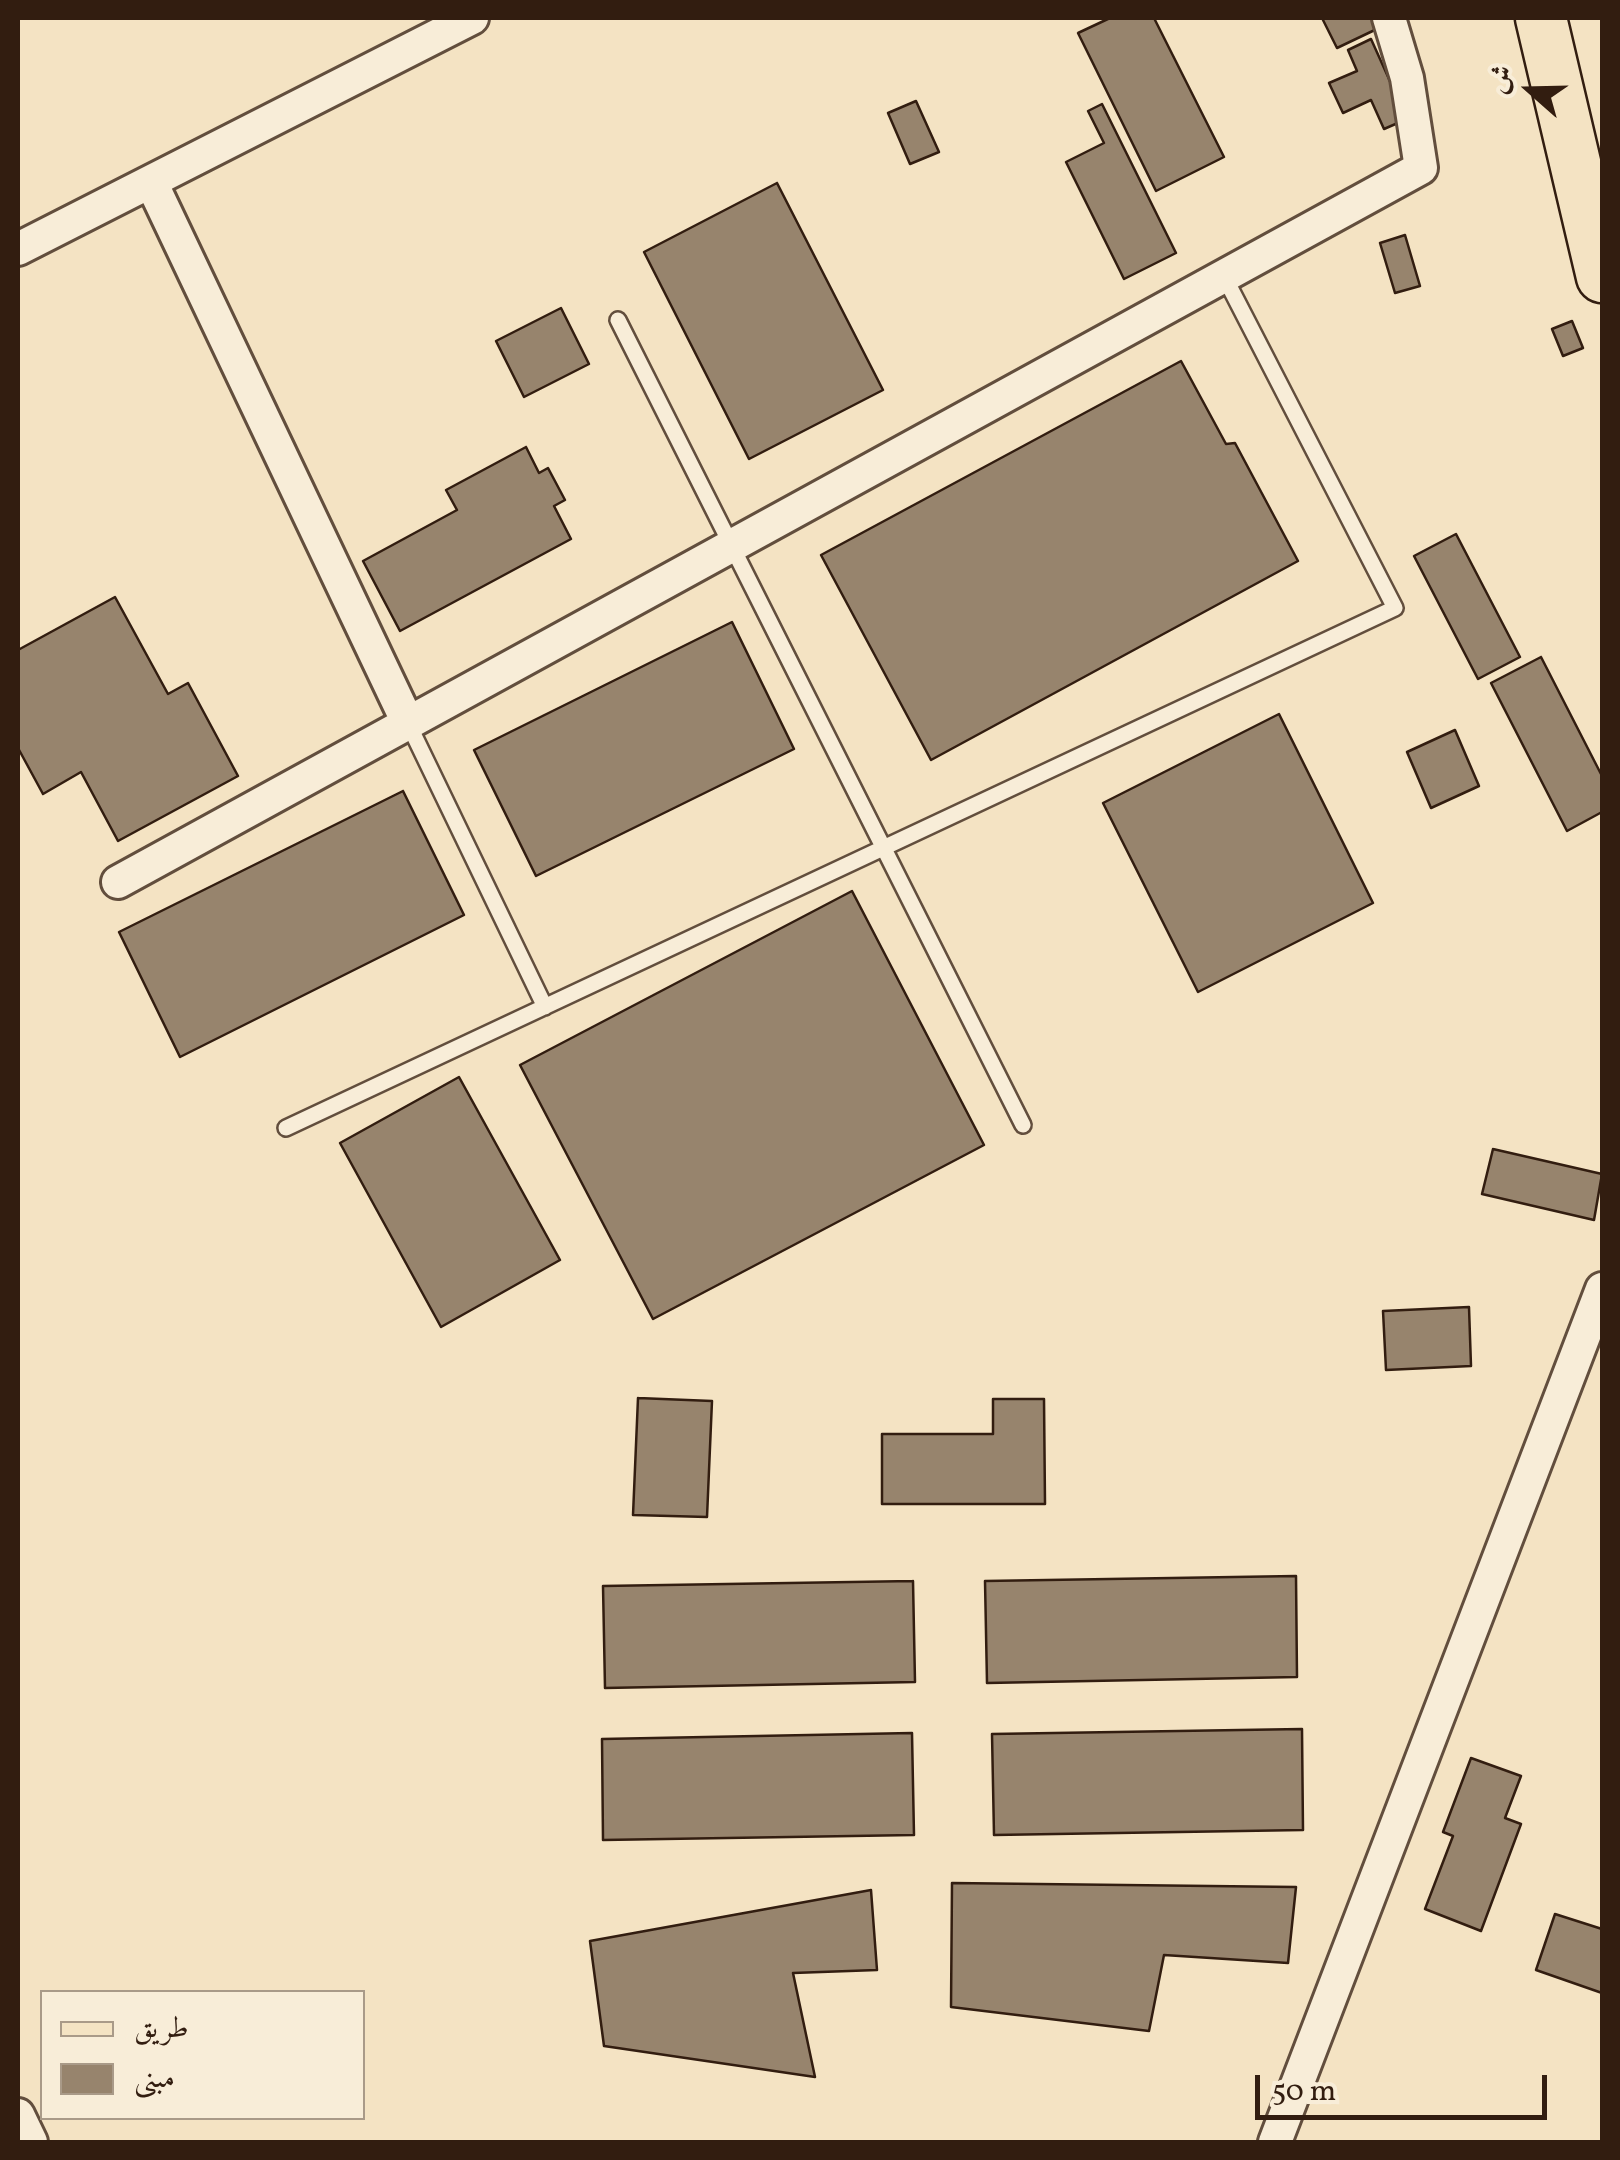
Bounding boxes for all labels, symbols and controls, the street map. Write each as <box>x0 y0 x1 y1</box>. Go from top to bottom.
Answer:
north arrow <box>1480 40 1580 140</box>
text: ش <box>1478 60 1524 99</box>
legend <box>40 1990 365 2120</box>
text: طريق <box>134 2008 189 2050</box>
scale bar <box>1260 2055 1552 2117</box>
text: مبنى <box>134 2058 175 2100</box>
text: 50 m <box>1272 2071 1336 2113</box>

